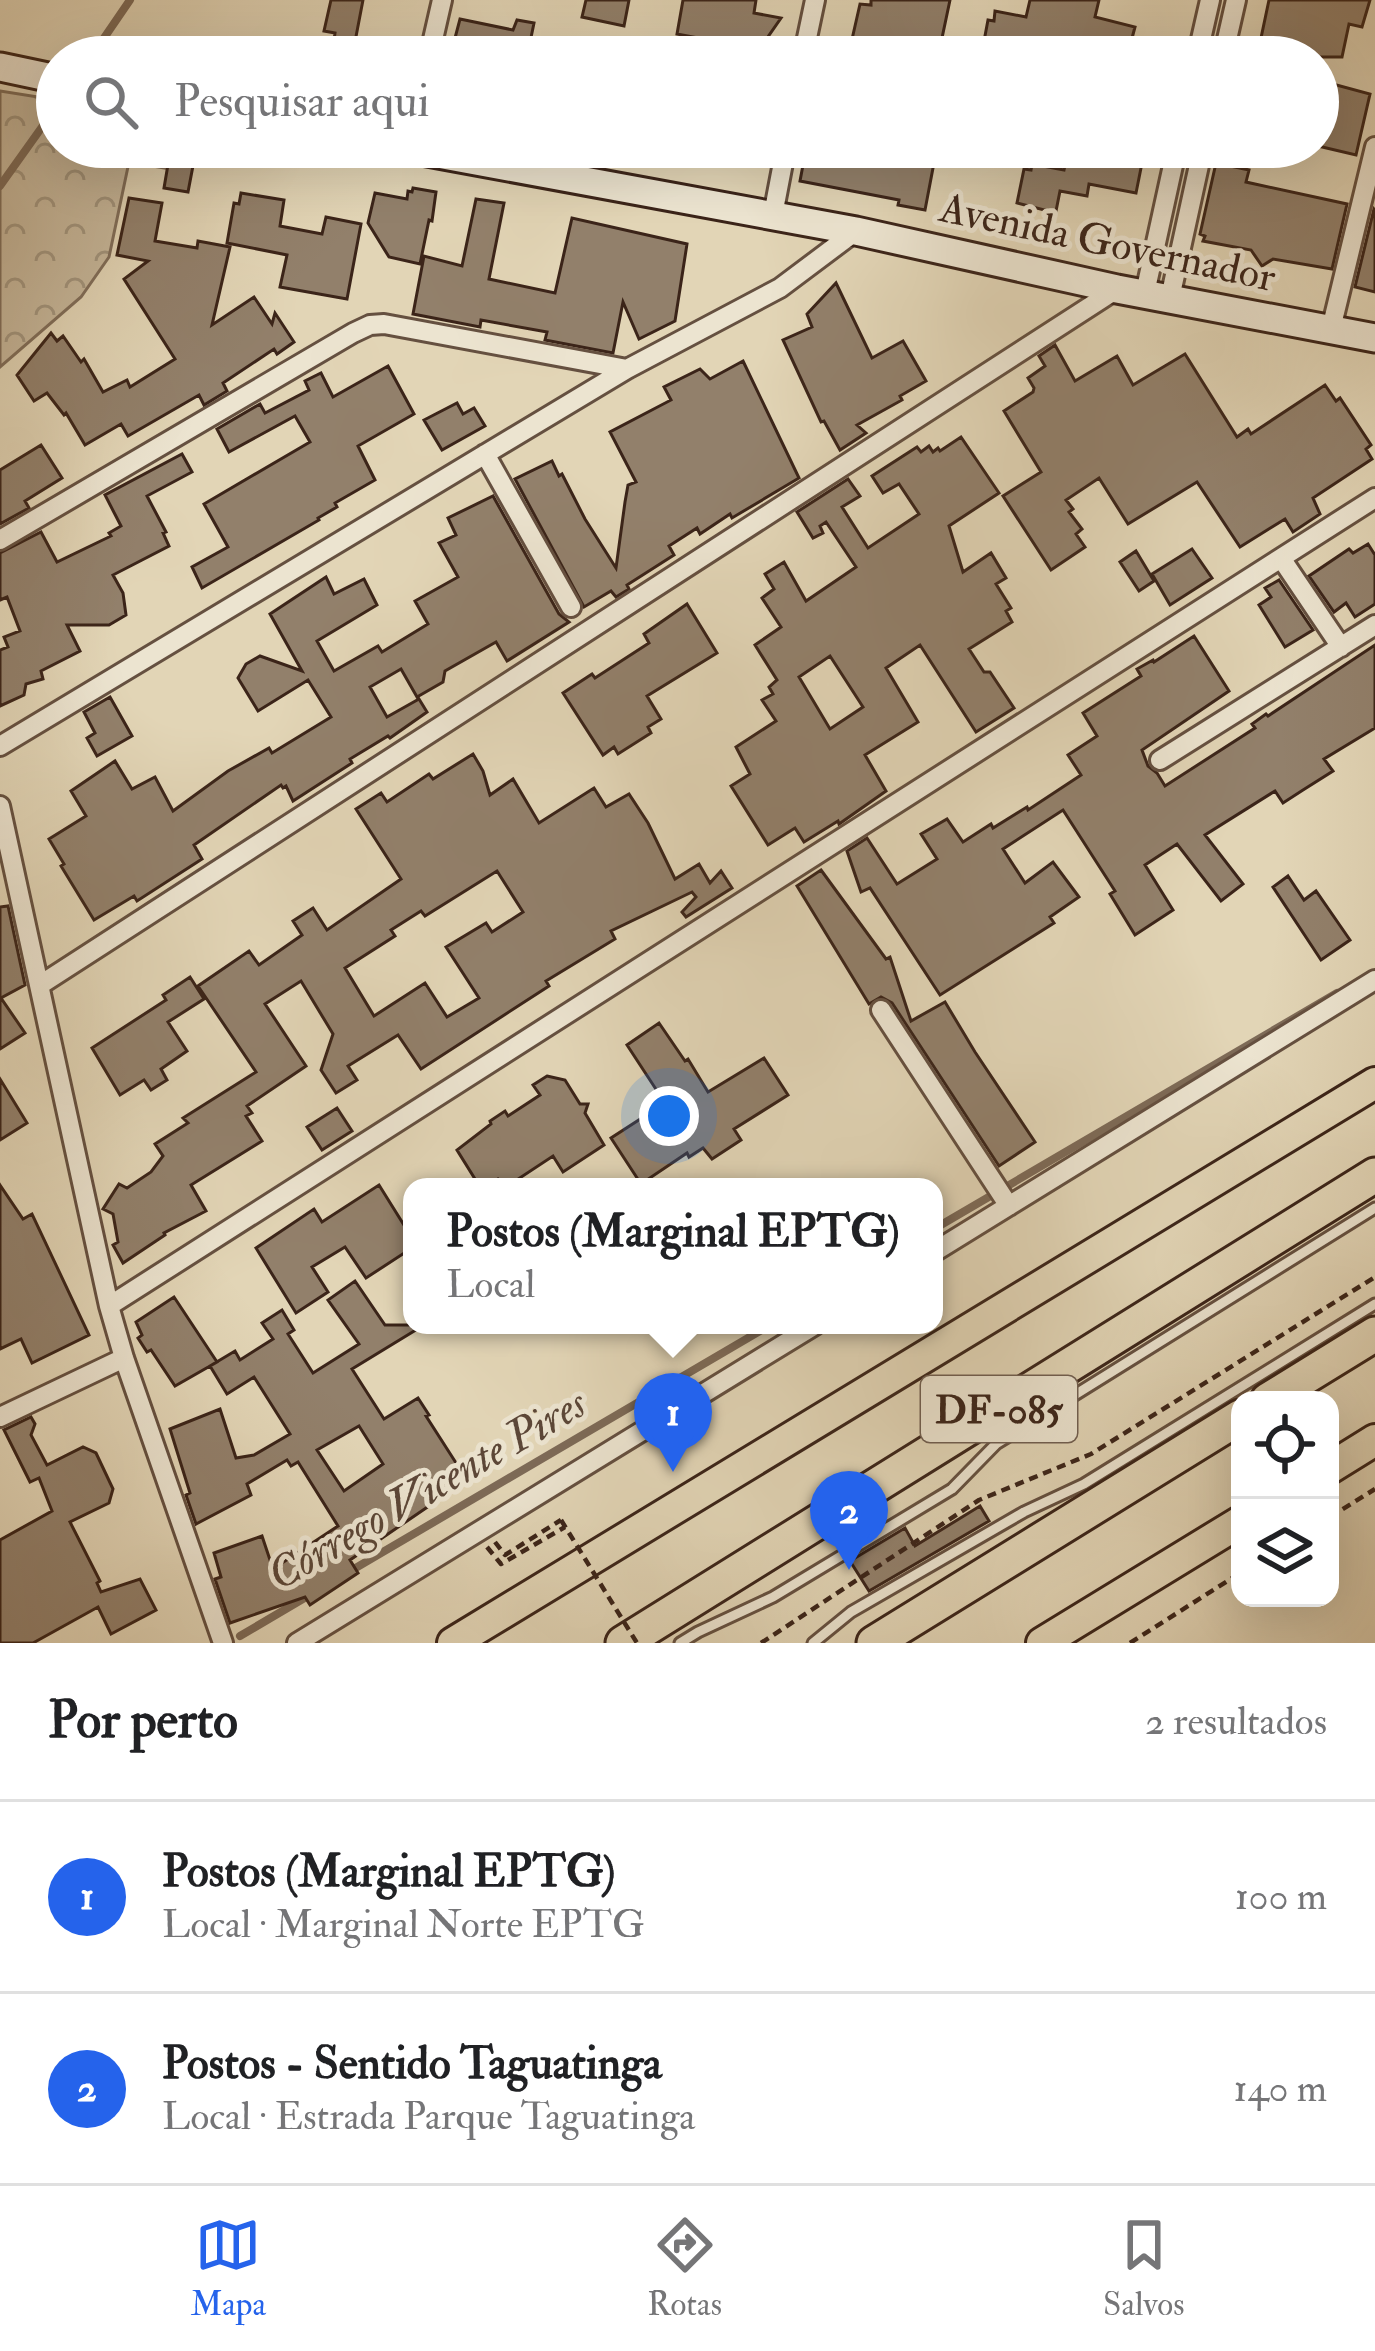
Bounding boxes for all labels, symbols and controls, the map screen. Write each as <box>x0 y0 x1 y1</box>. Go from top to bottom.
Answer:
search box <box>36 36 1339 168</box>
icon: search <box>78 69 144 135</box>
text: Pesquisar aqui <box>174 74 430 130</box>
street label: Avenida Governador <box>934 182 1281 304</box>
your location <box>639 1086 699 1146</box>
popup <box>403 1178 943 1334</box>
text: Postos (Marginal EPTG) <box>446 1204 900 1260</box>
text: Local <box>446 1260 535 1309</box>
pin: 1 <box>634 1373 712 1472</box>
water label: Córrego Vicente Pires <box>258 1376 597 1604</box>
road number: DF-085 <box>921 1376 1077 1442</box>
map controls <box>1231 1391 1339 1607</box>
button: locate <box>1231 1391 1339 1499</box>
pin: 2 <box>810 1471 888 1570</box>
button: layers <box>1231 1499 1339 1607</box>
text: Por perto <box>48 1689 238 1753</box>
text: 2 resultados <box>1145 1697 1327 1746</box>
text: Postos (Marginal EPTG) <box>162 1844 616 1900</box>
text: 1 <box>80 1872 94 1921</box>
text: 100 m <box>1235 1872 1327 1921</box>
text: Local · Marginal Norte EPTG <box>162 1900 645 1949</box>
text: Postos - Sentido Taguatinga <box>162 2036 662 2092</box>
text: 2 <box>77 2064 97 2113</box>
text: 140 m <box>1234 2064 1327 2113</box>
text: Local · Estrada Parque Taguatinga <box>162 2092 695 2141</box>
tab: Mapa <box>191 2212 266 2325</box>
tab: Rotas <box>647 2212 722 2325</box>
tab: Salvos <box>1103 2212 1184 2325</box>

